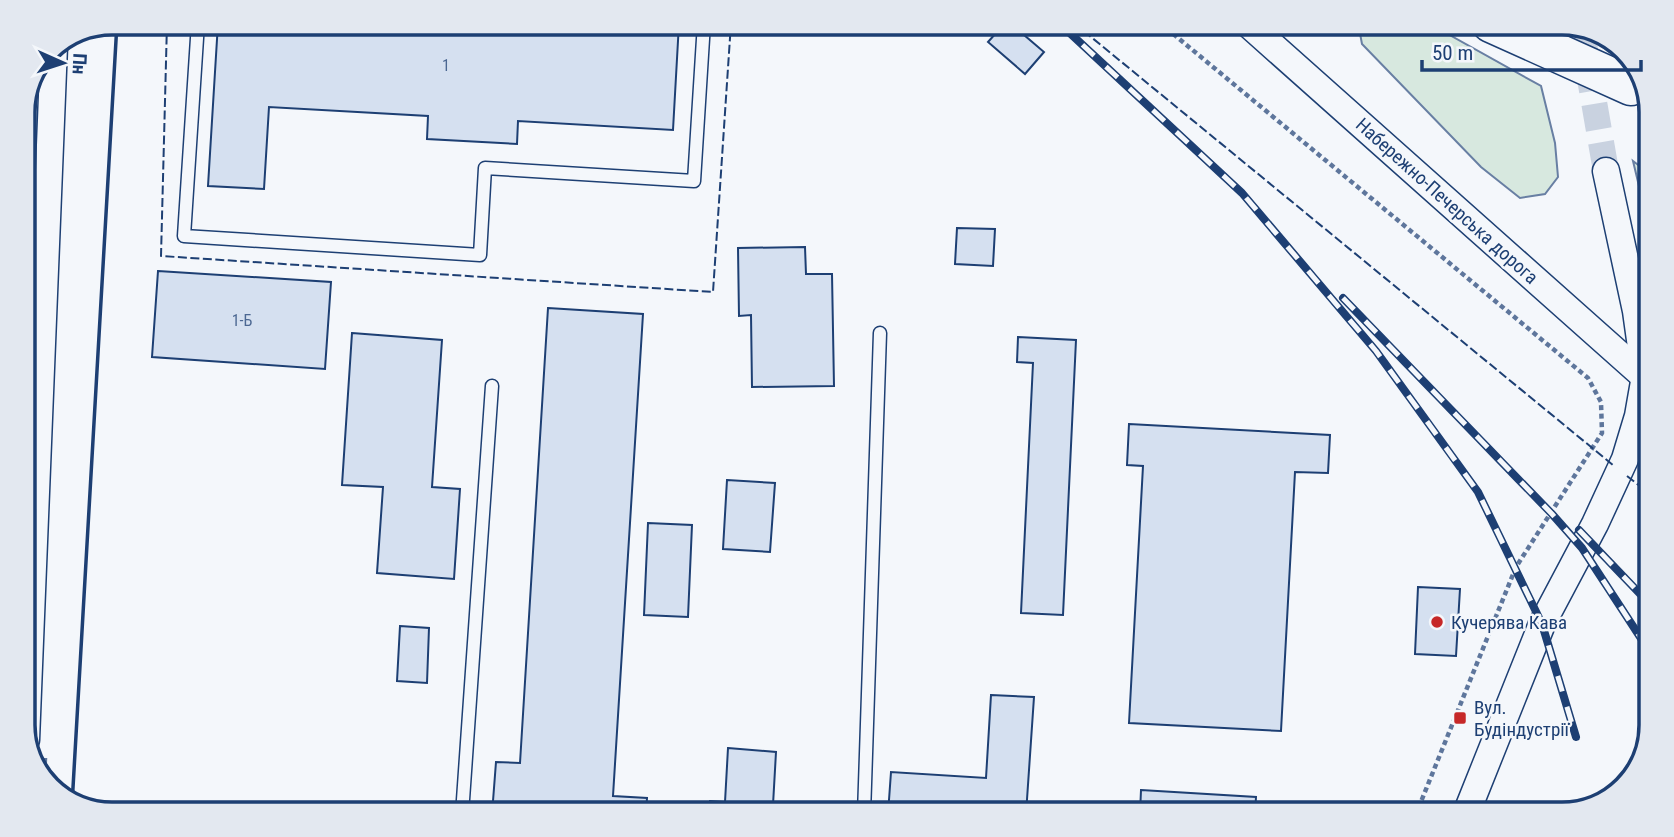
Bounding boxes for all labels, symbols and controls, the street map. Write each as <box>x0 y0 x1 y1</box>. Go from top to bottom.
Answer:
north arrow <box>28 28 98 98</box>
scale bar <box>1422 28 1641 72</box>
text: 50 m <box>1432 41 1473 65</box>
text: Пн <box>67 53 92 75</box>
house number: 1 <box>442 56 450 75</box>
street label: Набережно-Печерська дорога <box>1351 113 1543 289</box>
house number: 1-Б <box>232 311 253 330</box>
place label: Кучерява Кава <box>1451 611 1567 634</box>
marker: Кучерява Кава <box>1429 614 1445 630</box>
place label: Вул. Будіндустрії <box>1474 696 1571 741</box>
marker: Вул. Будіндустрії <box>1452 710 1468 726</box>

